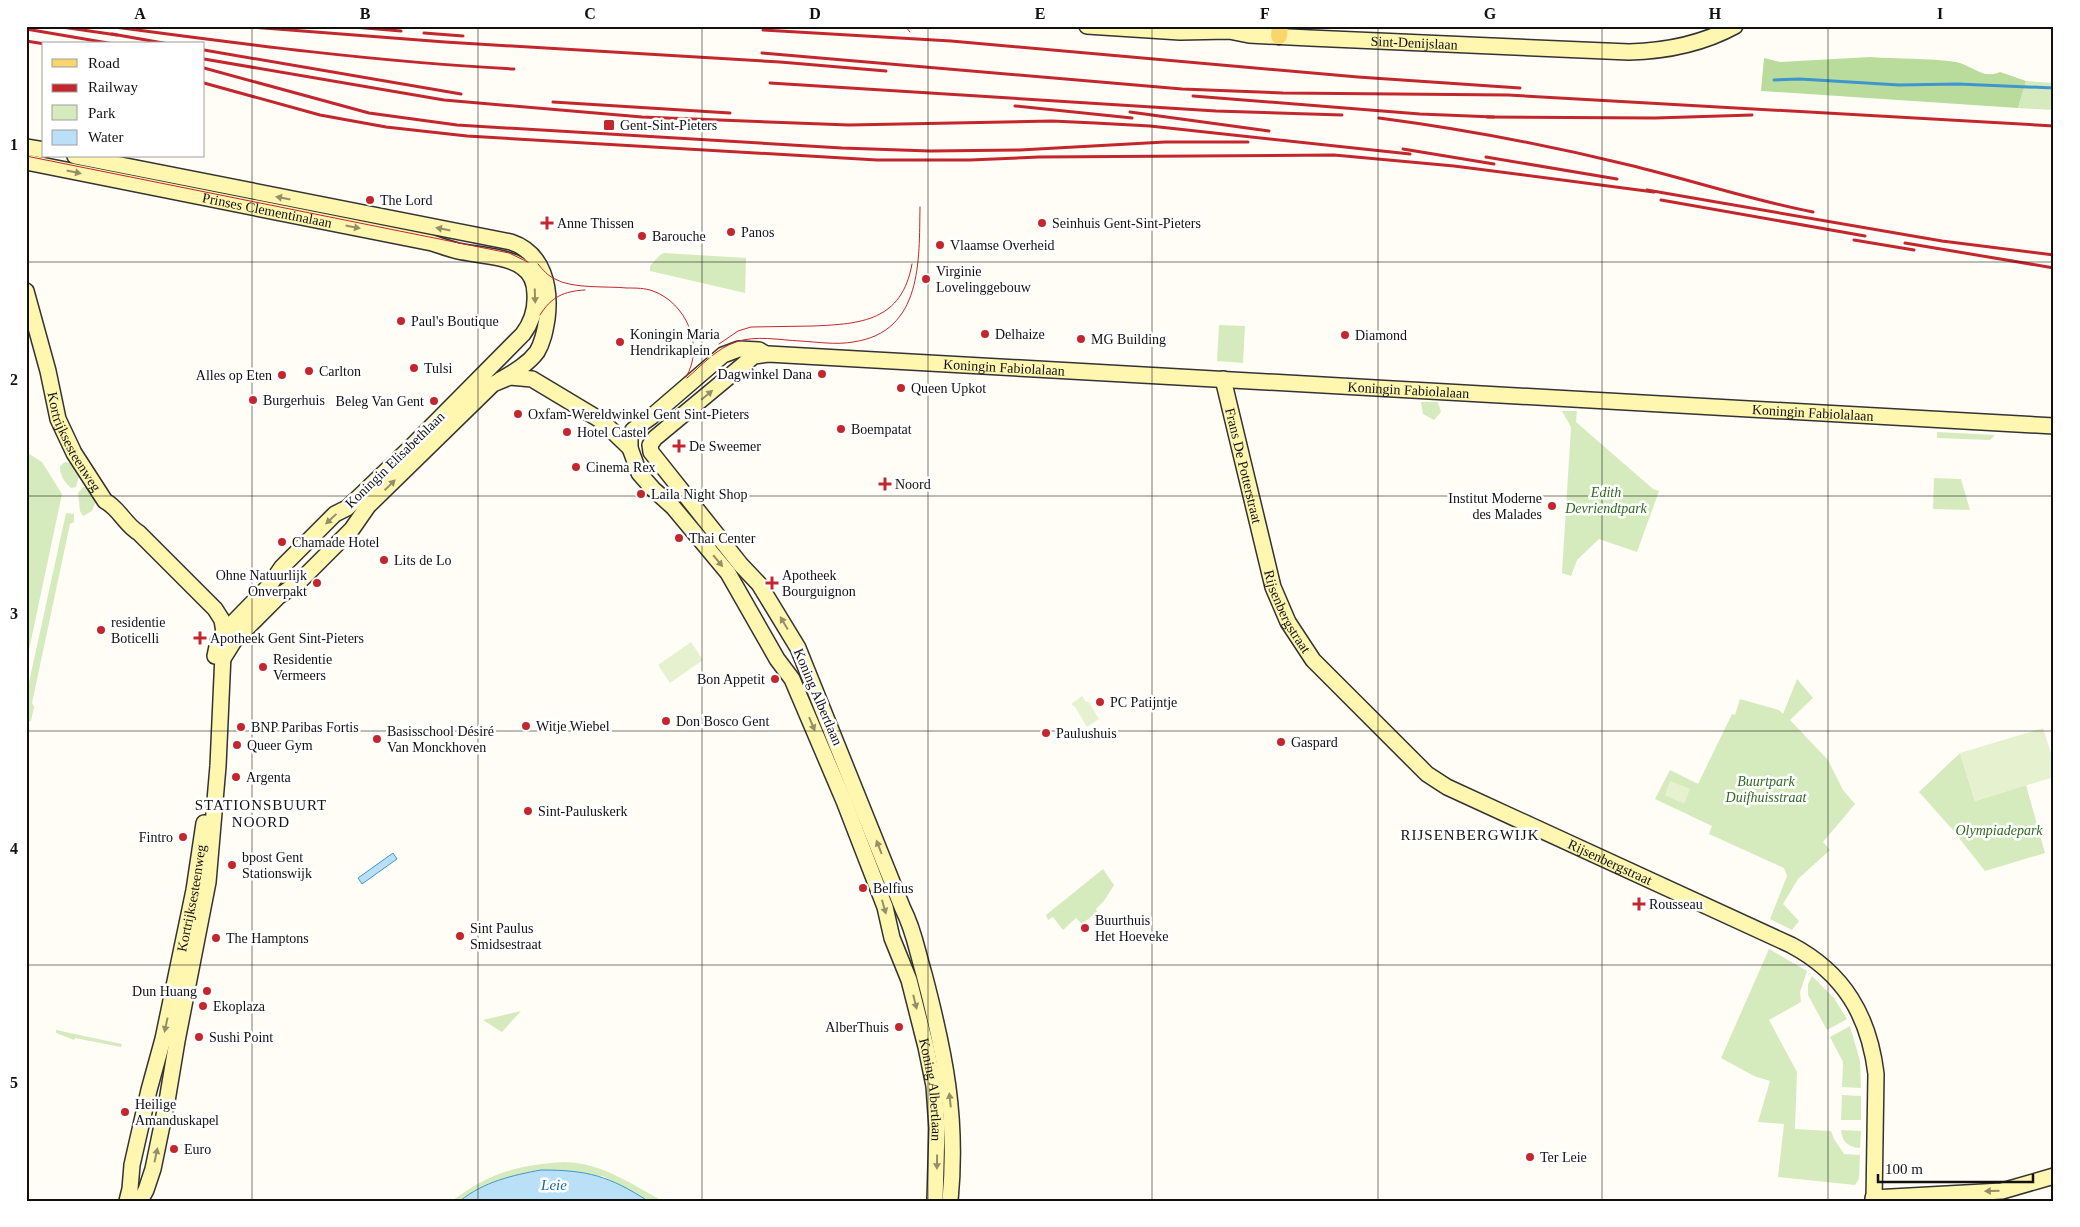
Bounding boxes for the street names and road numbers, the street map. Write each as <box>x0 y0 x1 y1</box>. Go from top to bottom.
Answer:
street label: Sint-Denijslaan <box>1370 33 1458 52</box>
street label: Prinses Clementinalaan <box>201 190 333 230</box>
street label: Koningin Fabiolalaan <box>943 356 1065 378</box>
street label: Koningin Fabiolalaan <box>1347 379 1470 401</box>
street label: Kortrijksesteenweg <box>45 391 104 494</box>
street label: Koningin Fabiolalaan <box>1752 402 1874 423</box>
street label: Frans De Potterstraat <box>1223 406 1265 525</box>
street label: Koningin Elisabethlaan <box>342 409 448 511</box>
street label: Rijsenbergstraat <box>1262 568 1314 656</box>
street label: Koning Albertlaan <box>791 646 845 748</box>
street label: Rijsenbergstraat <box>1566 836 1655 888</box>
street label: Kortrijksesteenweg <box>174 843 208 953</box>
street label: Koning Albertlaan <box>917 1037 945 1141</box>

